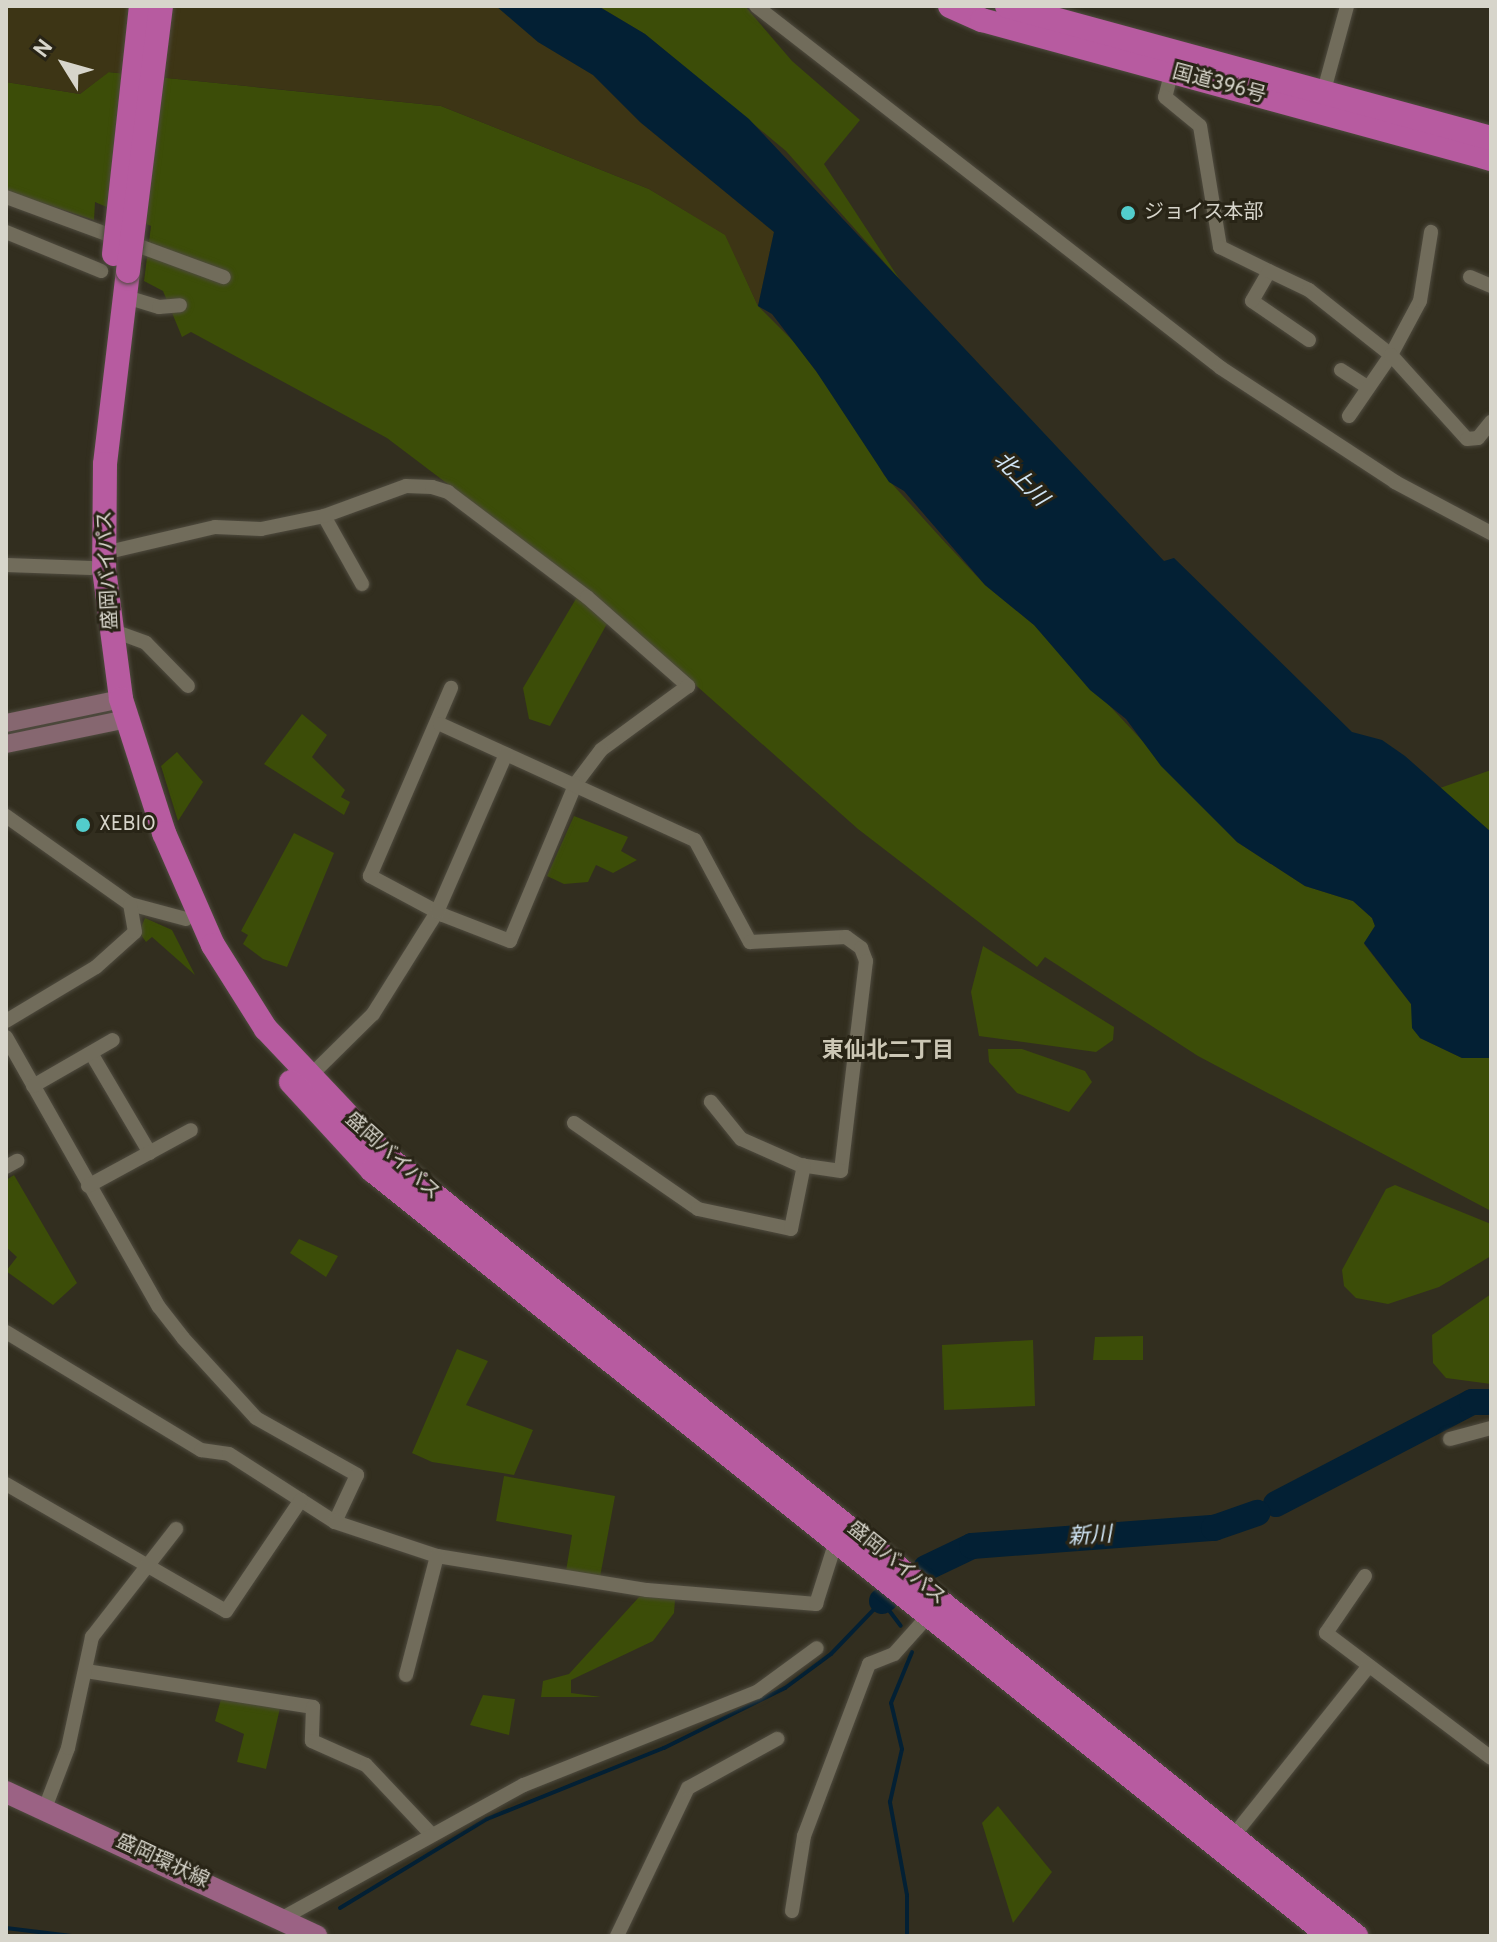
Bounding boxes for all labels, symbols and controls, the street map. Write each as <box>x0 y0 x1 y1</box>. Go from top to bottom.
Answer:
north arrow <box>24 24 104 104</box>
text: N <box>29 35 60 64</box>
street label: 国道396号 <box>1170 61 1268 109</box>
place label: ジョイス本部 <box>1144 201 1264 225</box>
marker: ジョイス本部 <box>1119 204 1137 222</box>
water label: 北上川 <box>987 447 1053 513</box>
street label: 盛岡バイパス <box>94 509 124 631</box>
place label: XEBIO <box>99 813 156 837</box>
marker: XEBIO <box>74 816 92 834</box>
district label: 東仙北二丁目 <box>822 1039 954 1065</box>
street label: 盛岡バイパス <box>339 1108 445 1206</box>
street label: 盛岡バイパス <box>842 1517 950 1611</box>
water label: 新川 <box>1067 1522 1113 1552</box>
street label: 盛岡環状線 <box>112 1830 212 1894</box>

